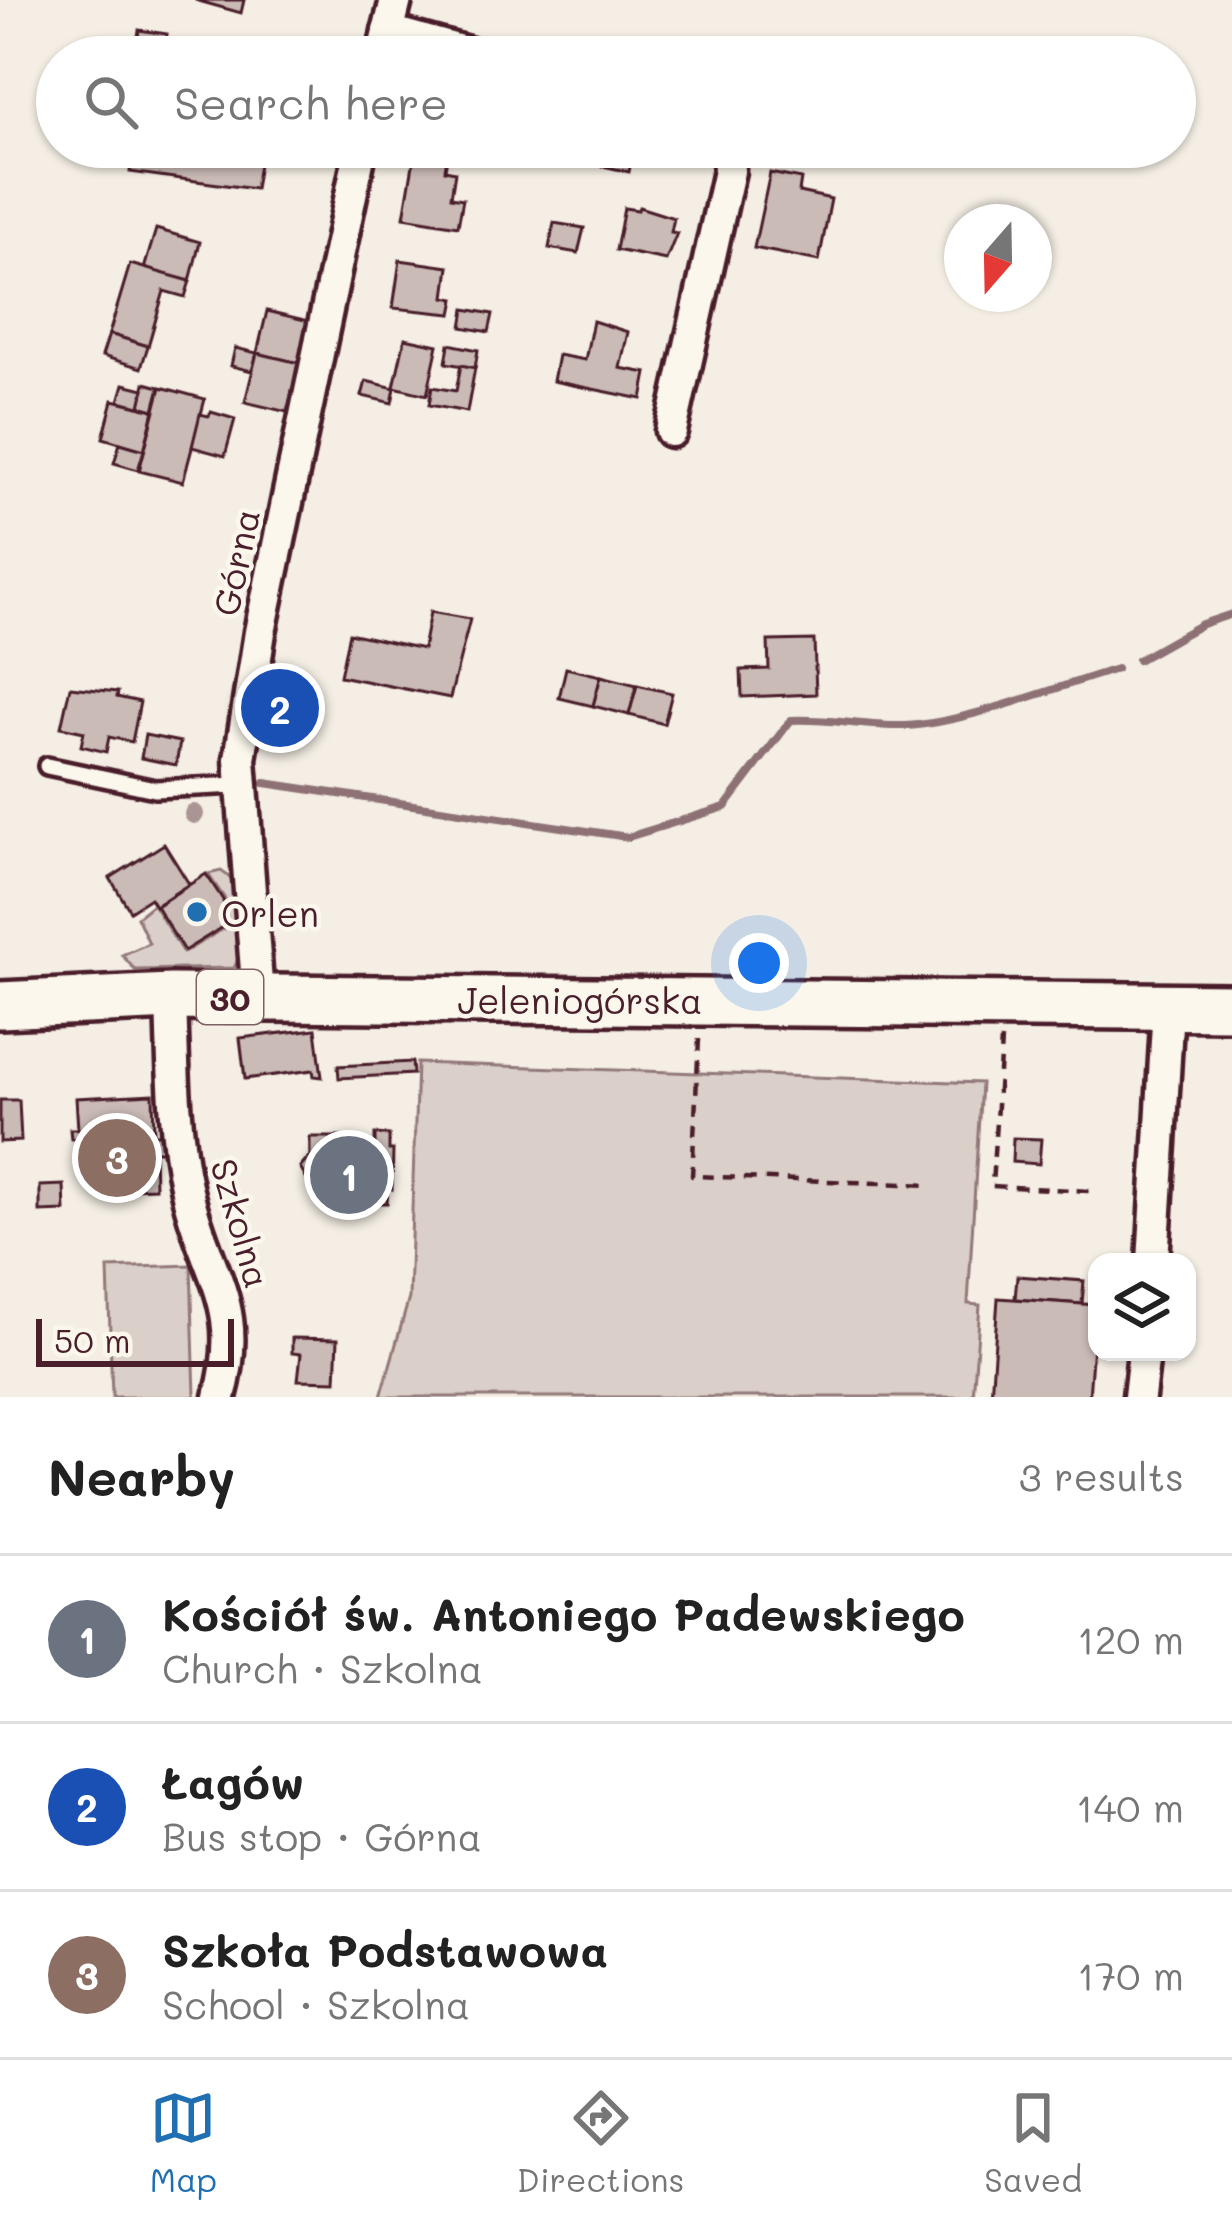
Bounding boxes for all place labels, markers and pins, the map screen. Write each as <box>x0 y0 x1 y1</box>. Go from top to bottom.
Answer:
pin: 2 <box>241 663 319 753</box>
place label: Orlen <box>221 889 319 936</box>
marker: Orlen <box>184 899 210 925</box>
pin: 3 <box>78 1113 156 1203</box>
pin: 1 <box>310 1130 388 1220</box>

